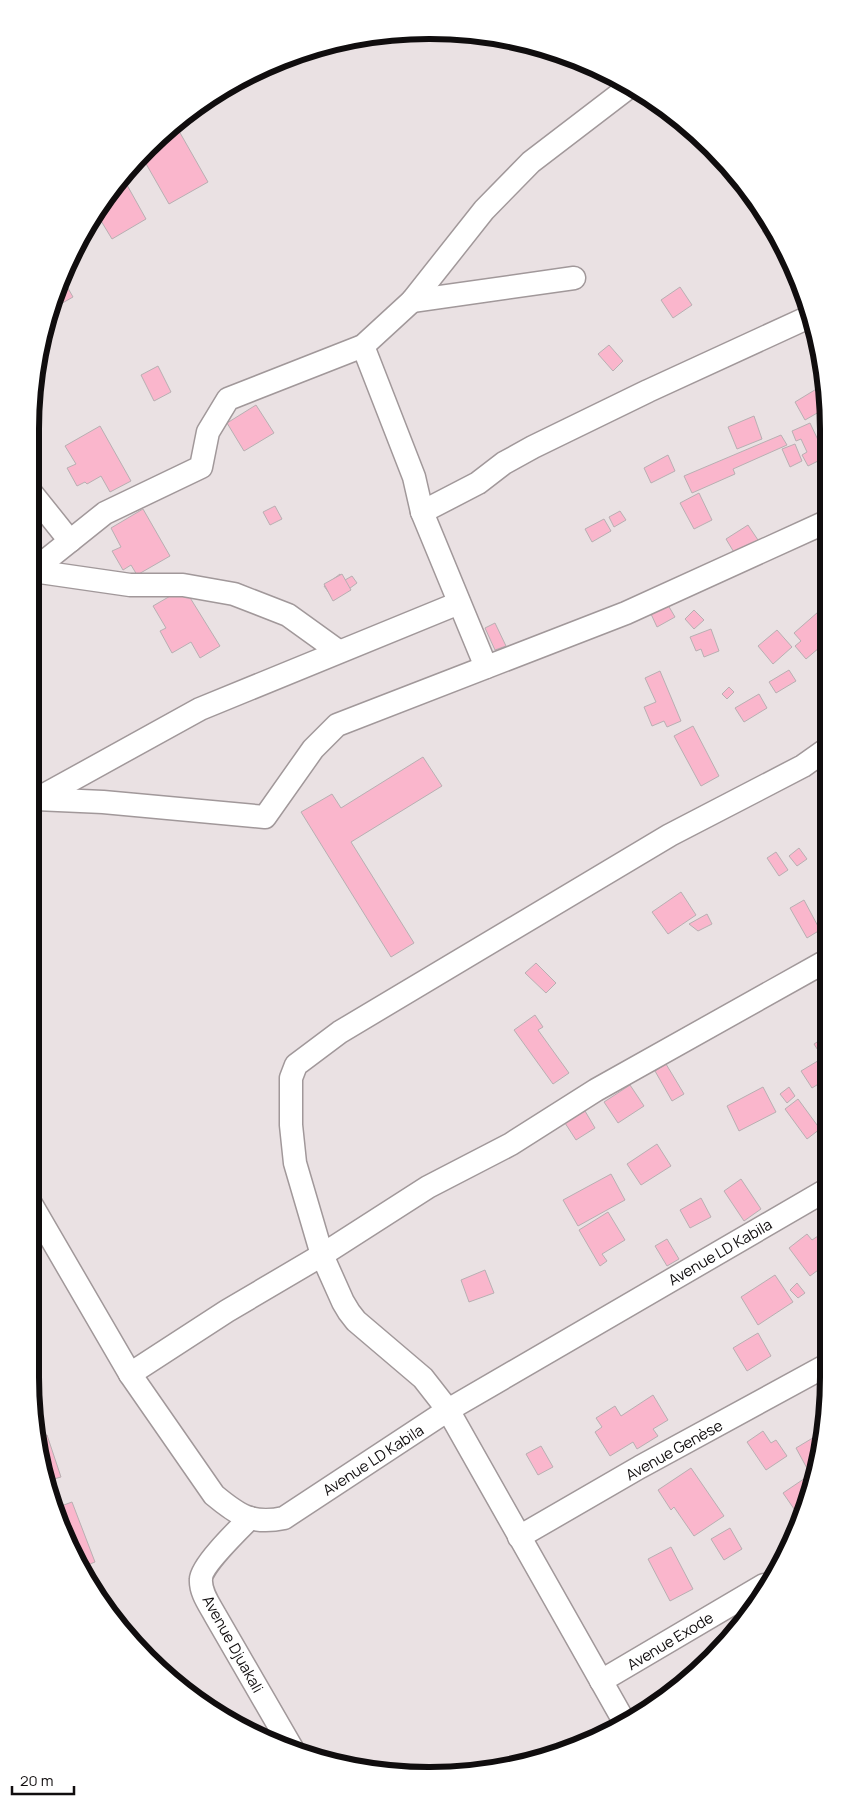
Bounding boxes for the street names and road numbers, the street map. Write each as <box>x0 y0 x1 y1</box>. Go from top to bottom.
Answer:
street label: Avenue LD Kabila <box>664 1214 776 1290</box>
street label: Avenue Genèse <box>622 1415 726 1485</box>
street label: Avenue LD Kabila <box>318 1419 428 1501</box>
street label: Avenue Djuakali <box>198 1592 268 1696</box>
street label: Avenue Exode <box>623 1607 717 1675</box>

